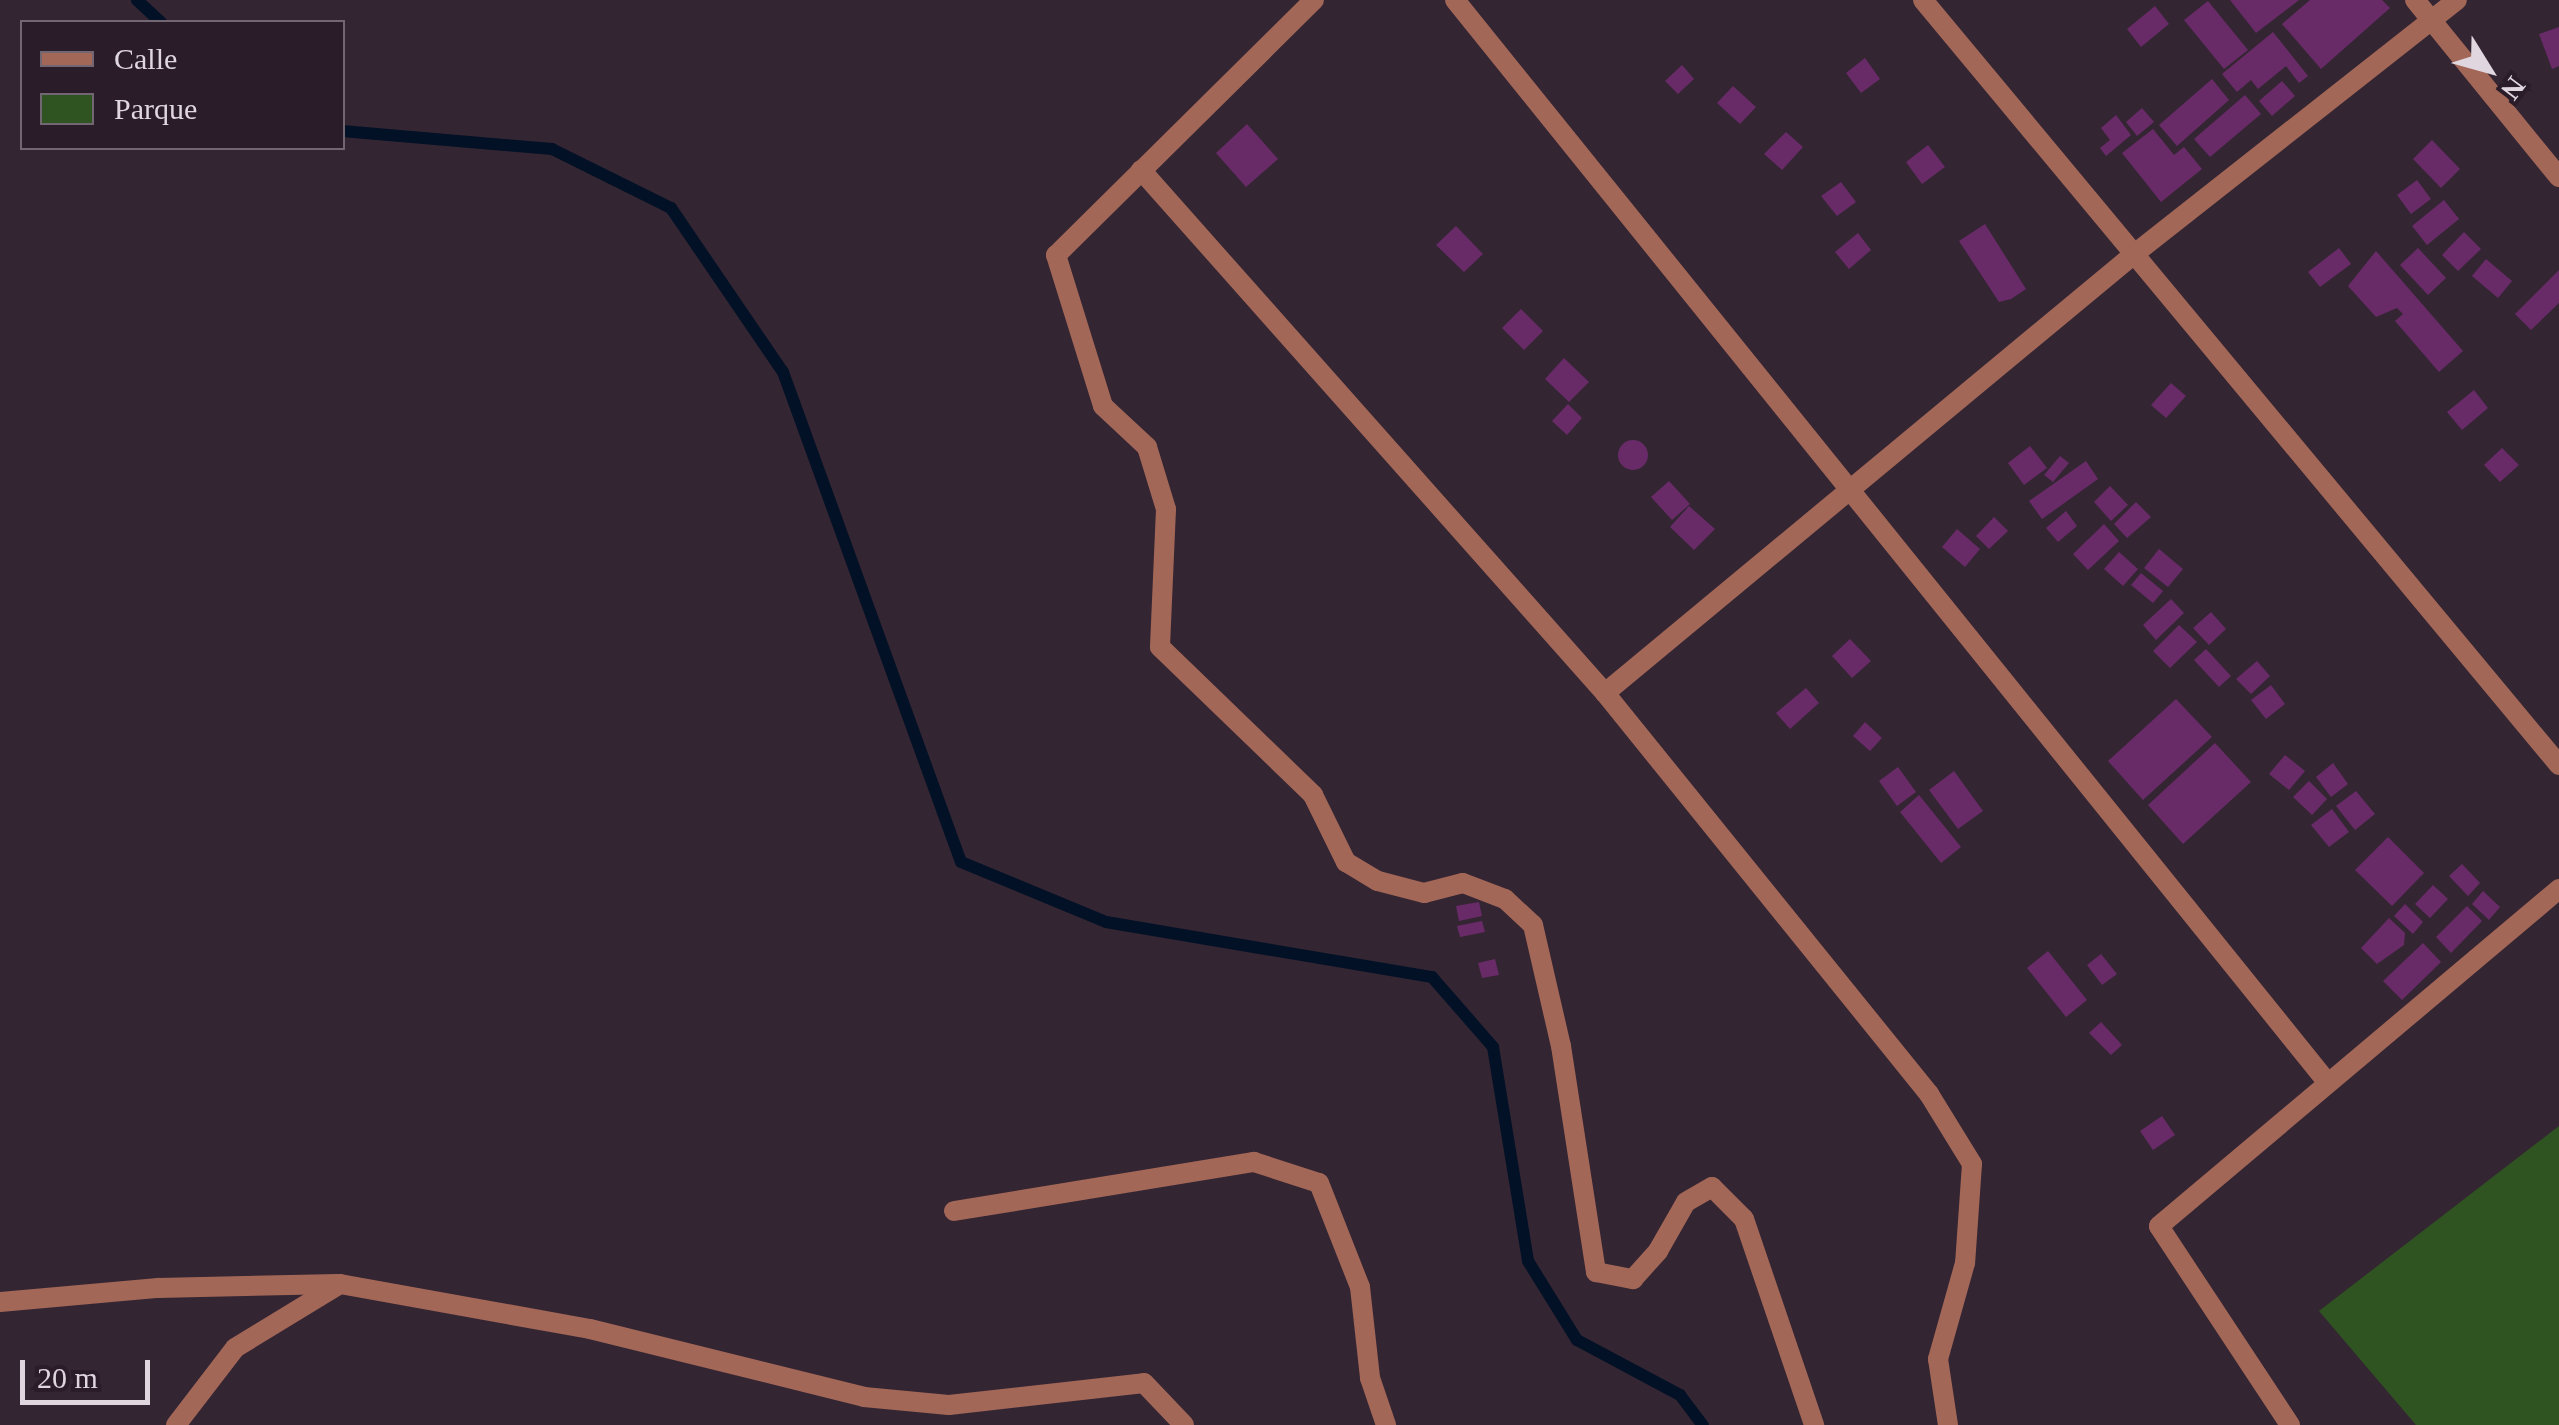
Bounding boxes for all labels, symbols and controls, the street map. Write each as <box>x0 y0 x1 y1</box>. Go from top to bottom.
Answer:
legend <box>20 20 345 150</box>
north arrow <box>2439 20 2539 120</box>
text: Calle <box>114 42 177 75</box>
text: N <box>2495 71 2532 106</box>
text: Parque <box>114 92 197 125</box>
scale bar <box>25 1340 155 1402</box>
text: 20 m <box>37 1361 98 1394</box>

